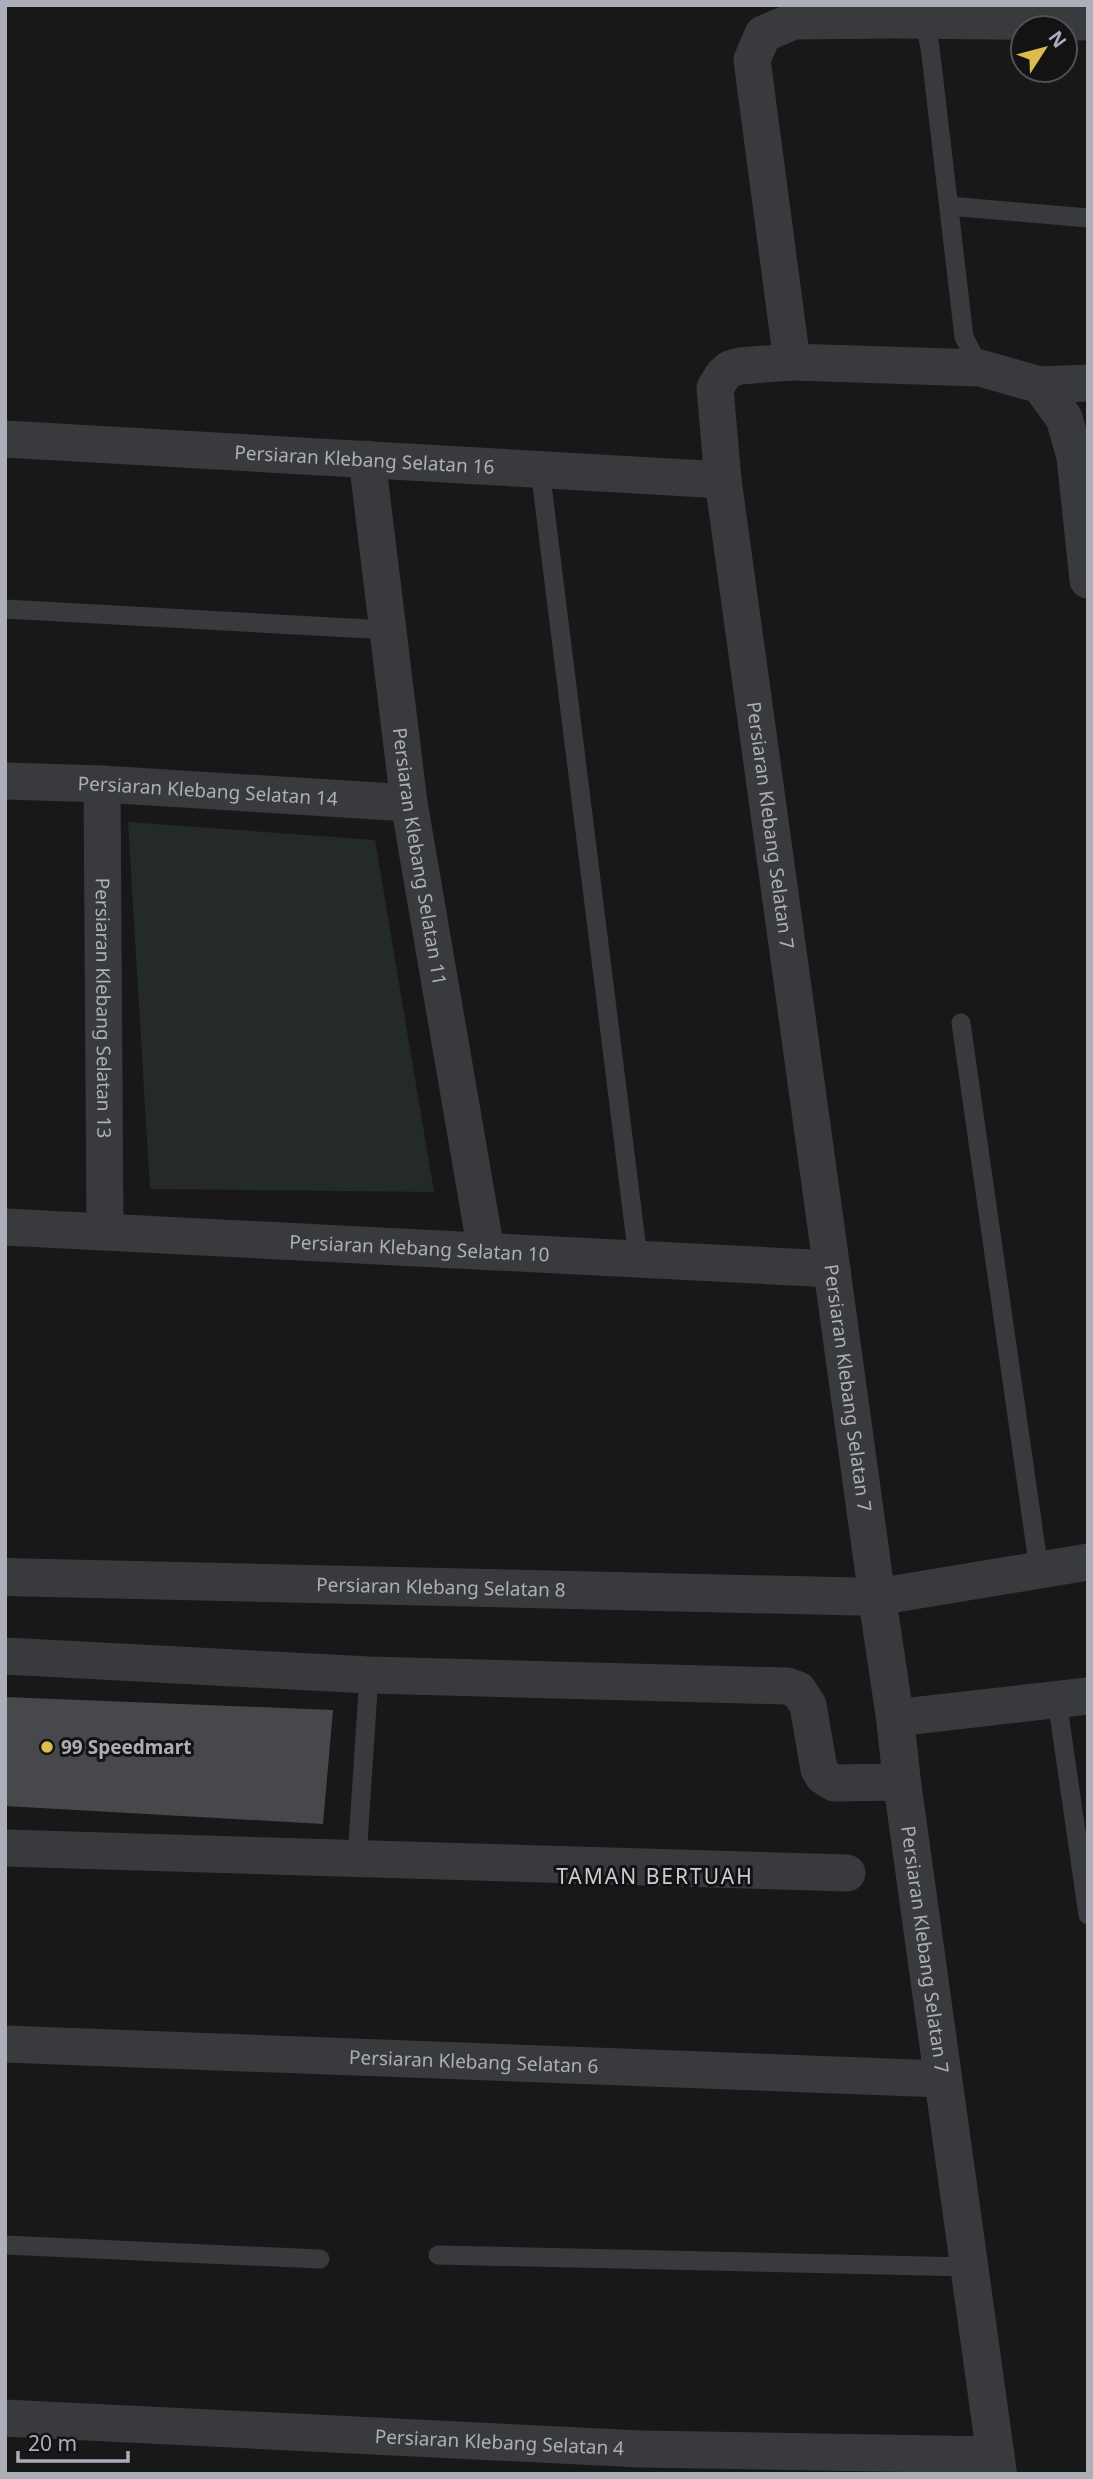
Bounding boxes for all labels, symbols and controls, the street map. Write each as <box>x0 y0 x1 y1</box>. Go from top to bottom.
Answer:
north arrow <box>1009 14 1079 84</box>
text: N <box>1043 25 1073 53</box>
street label: Persiaran Klebang Selatan 16 <box>234 439 495 480</box>
street label: Persiaran Klebang Selatan 7 <box>741 700 801 951</box>
street label: Persiaran Klebang Selatan 11 <box>387 726 453 987</box>
street label: Persiaran Klebang Selatan 14 <box>77 770 339 812</box>
street label: Persiaran Klebang Selatan 13 <box>90 878 117 1138</box>
street label: Persiaran Klebang Selatan 10 <box>289 1228 550 1268</box>
street label: Persiaran Klebang Selatan 7 <box>818 1263 878 1513</box>
street label: Persiaran Klebang Selatan 8 <box>316 1571 566 1603</box>
place label: 99 Speedmart <box>61 1734 192 1760</box>
marker: 99 Speedmart <box>39 1739 55 1755</box>
street label: Persiaran Klebang Selatan 7 <box>895 1824 955 2075</box>
district label: TAMAN BERTUAH <box>556 1862 754 1890</box>
street label: Persiaran Klebang Selatan 6 <box>348 2044 599 2079</box>
scale bar <box>18 2420 128 2464</box>
street label: Persiaran Klebang Selatan 4 <box>374 2423 625 2461</box>
text: 20 m <box>28 2429 77 2457</box>

